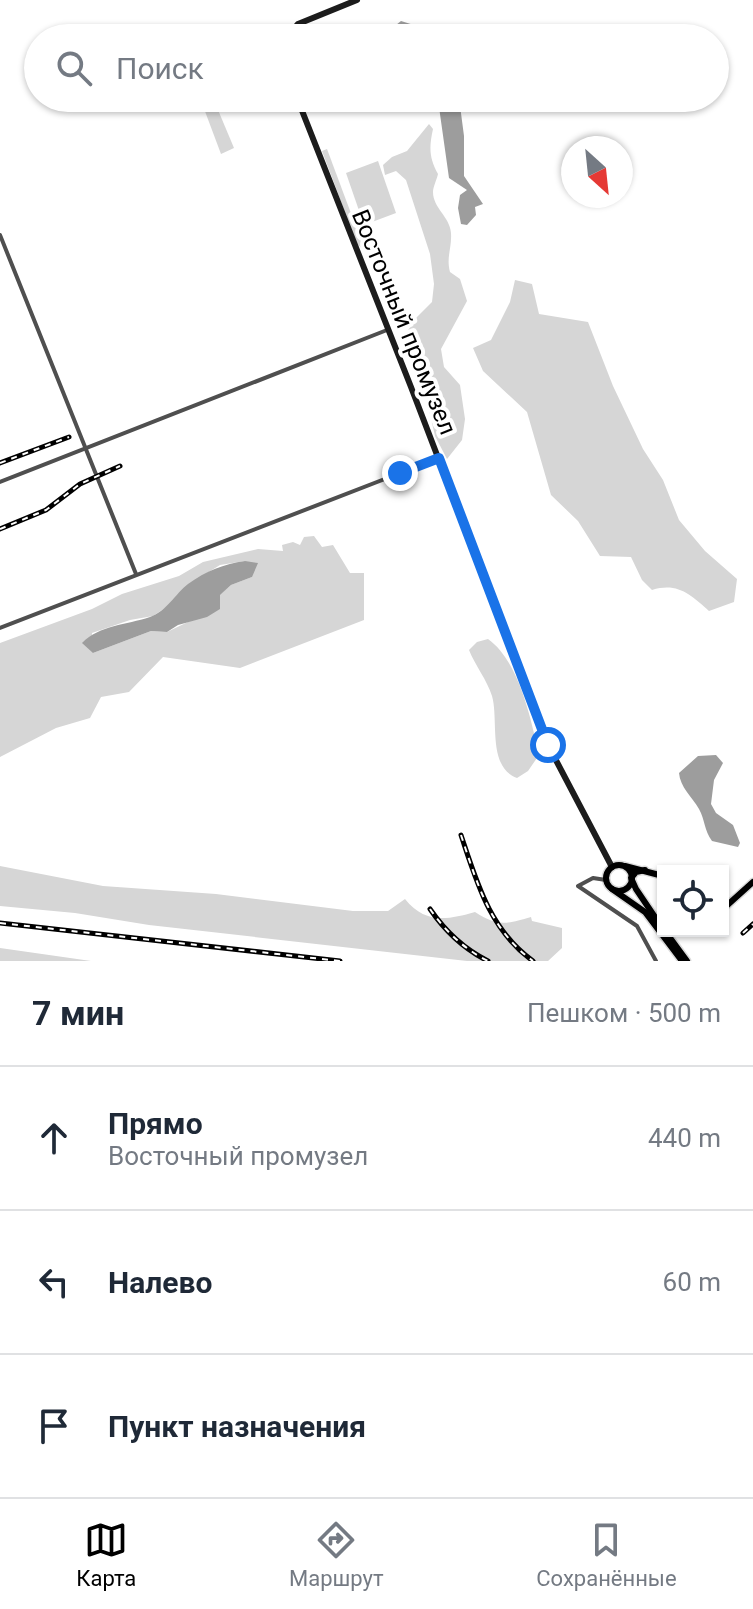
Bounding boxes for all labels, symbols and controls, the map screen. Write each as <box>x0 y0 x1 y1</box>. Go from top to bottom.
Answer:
search box <box>24 24 729 112</box>
icon: search <box>52 46 96 90</box>
text: Поиск <box>116 51 204 86</box>
north arrow <box>561 136 633 208</box>
street label: Восточный промузел <box>346 205 462 439</box>
route end <box>382 455 418 491</box>
route start <box>530 727 566 763</box>
map controls <box>657 865 729 937</box>
button: locate <box>657 865 729 937</box>
text: 7 мин <box>32 993 124 1033</box>
text: Пешком · 500 m <box>527 998 721 1028</box>
text: Прямо <box>108 1106 203 1141</box>
icon: ahead <box>32 1116 76 1160</box>
text: 440 m <box>648 1123 721 1153</box>
text: Восточный промузел <box>108 1141 368 1171</box>
icon: left <box>32 1260 76 1304</box>
text: Налево <box>108 1265 212 1300</box>
text: 60 m <box>663 1267 721 1297</box>
icon: arrive <box>32 1404 76 1448</box>
text: Пункт назначения <box>108 1409 366 1444</box>
tab: Карта <box>76 1518 136 1591</box>
tab: Маршрут <box>289 1518 384 1591</box>
tab: Сохранённые <box>536 1518 677 1591</box>

